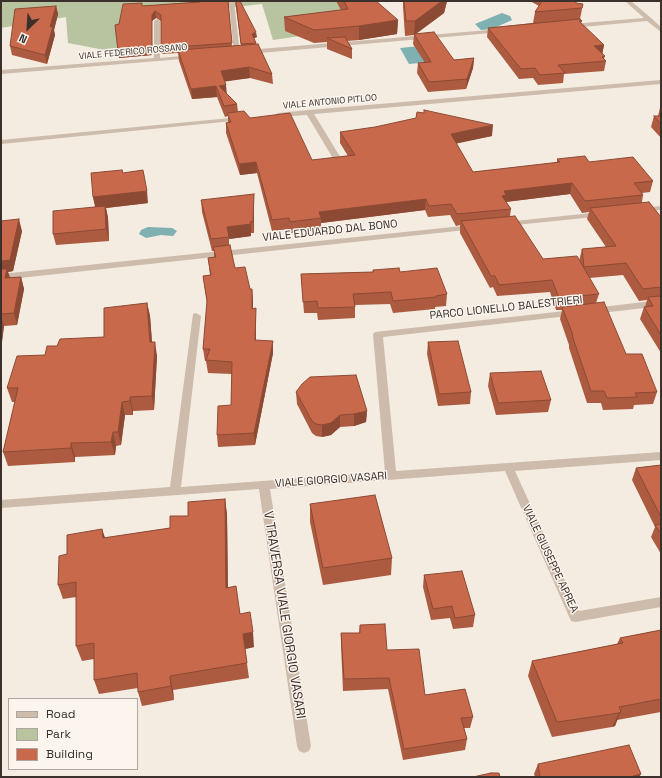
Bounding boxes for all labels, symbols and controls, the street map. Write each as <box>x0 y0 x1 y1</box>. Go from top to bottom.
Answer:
north arrow <box>8 8 48 48</box>
text: N <box>17 31 29 47</box>
street label: VIALE FEDERICO ROSSANO <box>78 42 188 62</box>
street label: VIALE ANTONIO PITLOO <box>282 92 378 112</box>
street label: VIALE EDUARDO DAL BONO <box>262 217 398 245</box>
street label: PARCO LIONELLO BALESTRIERI <box>429 293 583 323</box>
street label: VIALE GIORGIO VASARI <box>275 470 387 490</box>
street label: VIALE GIUSEPPE APREA <box>519 503 581 615</box>
street label: V TRAVERSA VIALE GIORGIO VASARI <box>260 510 308 720</box>
legend <box>8 698 138 770</box>
text: Road <box>46 706 75 722</box>
text: Park <box>46 726 71 742</box>
text: Building <box>46 746 93 762</box>

